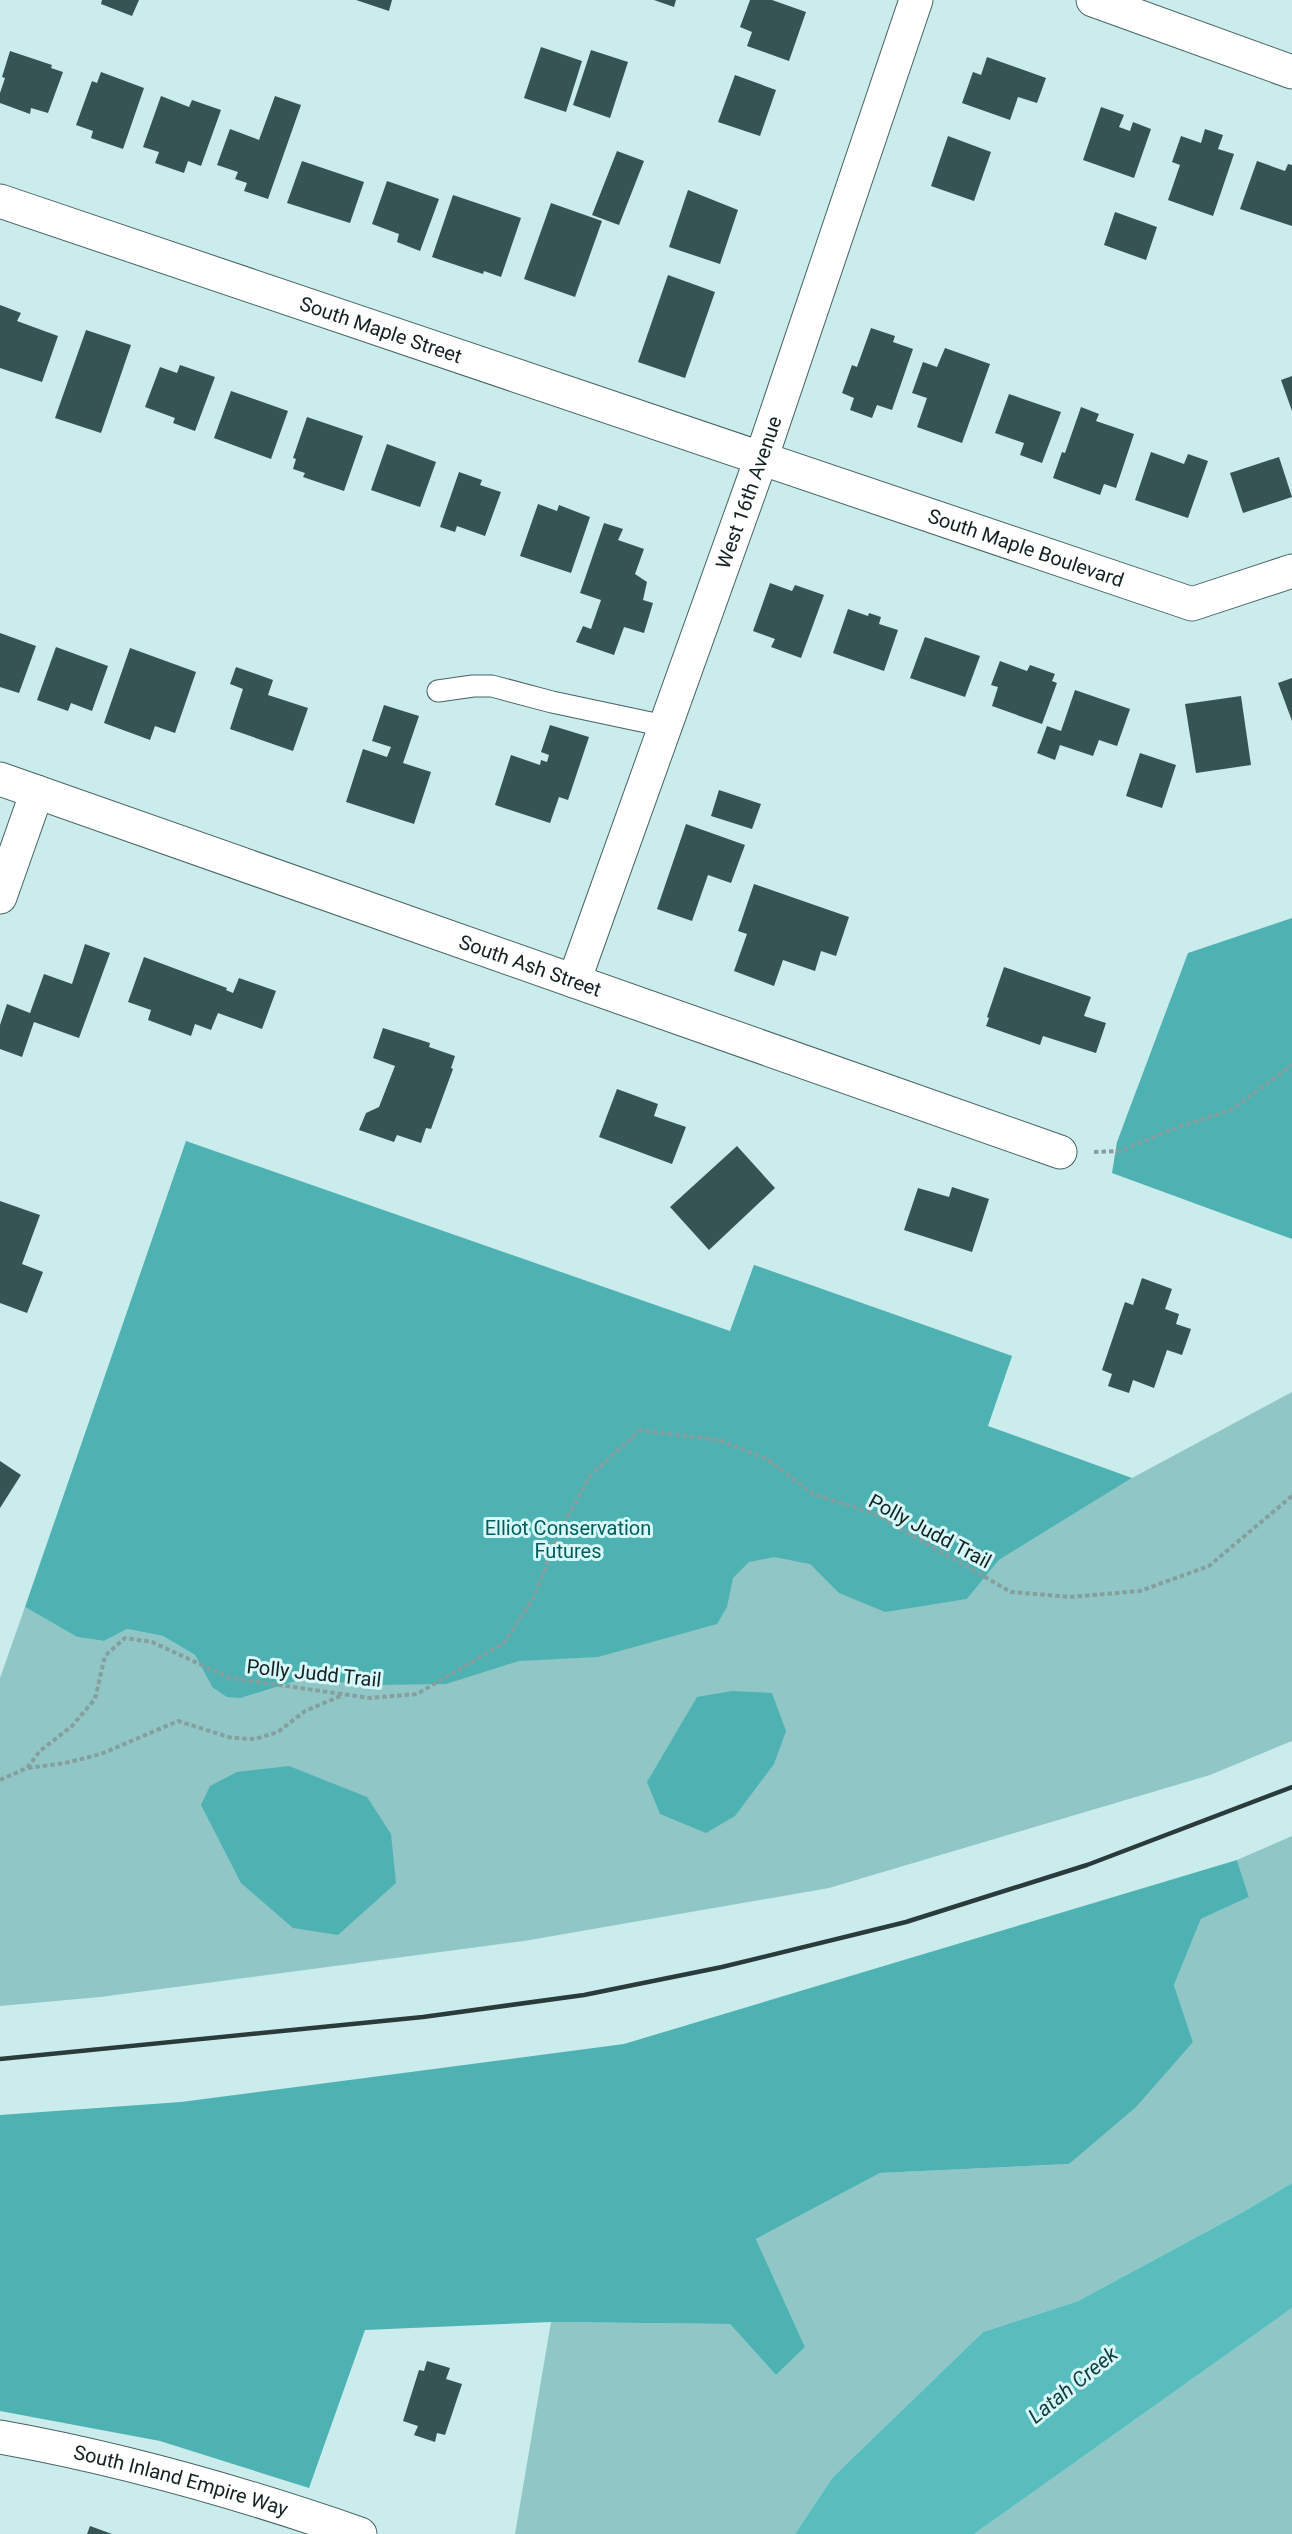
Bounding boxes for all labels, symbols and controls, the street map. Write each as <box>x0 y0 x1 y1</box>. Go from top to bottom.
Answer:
street label: South Maple Street <box>297 291 465 368</box>
street label: West 16th Avenue <box>711 413 787 572</box>
street label: South Maple Boulevard <box>925 504 1127 592</box>
street label: South Ash Street <box>456 930 604 1002</box>
street label: Polly Judd Trail <box>865 1489 995 1573</box>
park label: Elliot Conservation Futures <box>485 1516 651 1563</box>
street label: Polly Judd Trail <box>245 1654 383 1692</box>
water label: Latah Creek <box>1023 2341 1123 2428</box>
street label: South Inland Empire Way <box>71 2440 291 2521</box>

